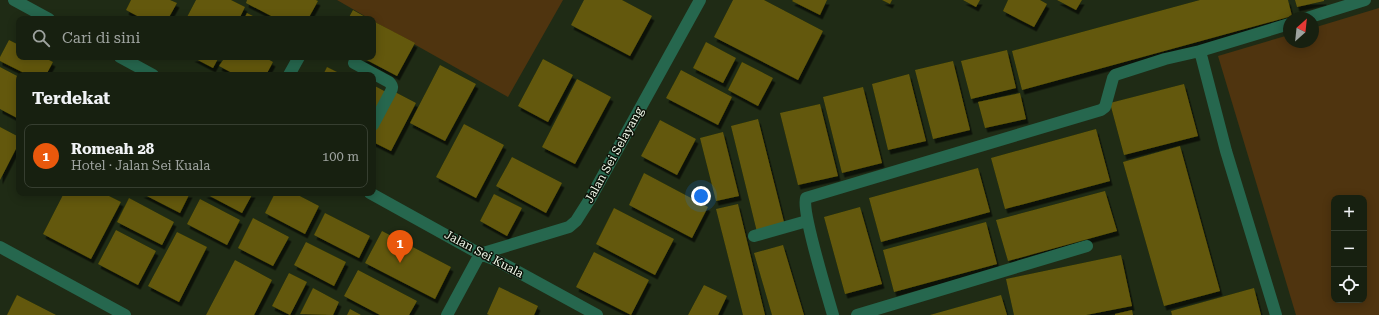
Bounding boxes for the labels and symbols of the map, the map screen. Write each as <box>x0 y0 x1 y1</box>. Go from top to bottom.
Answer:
north arrow <box>1283 12 1319 48</box>
street label: Jalan Sei Selayang <box>582 105 646 205</box>
your location <box>691 186 711 206</box>
street label: Jalan Sei Kuala <box>442 227 526 281</box>
pin: 1 <box>387 230 413 263</box>

